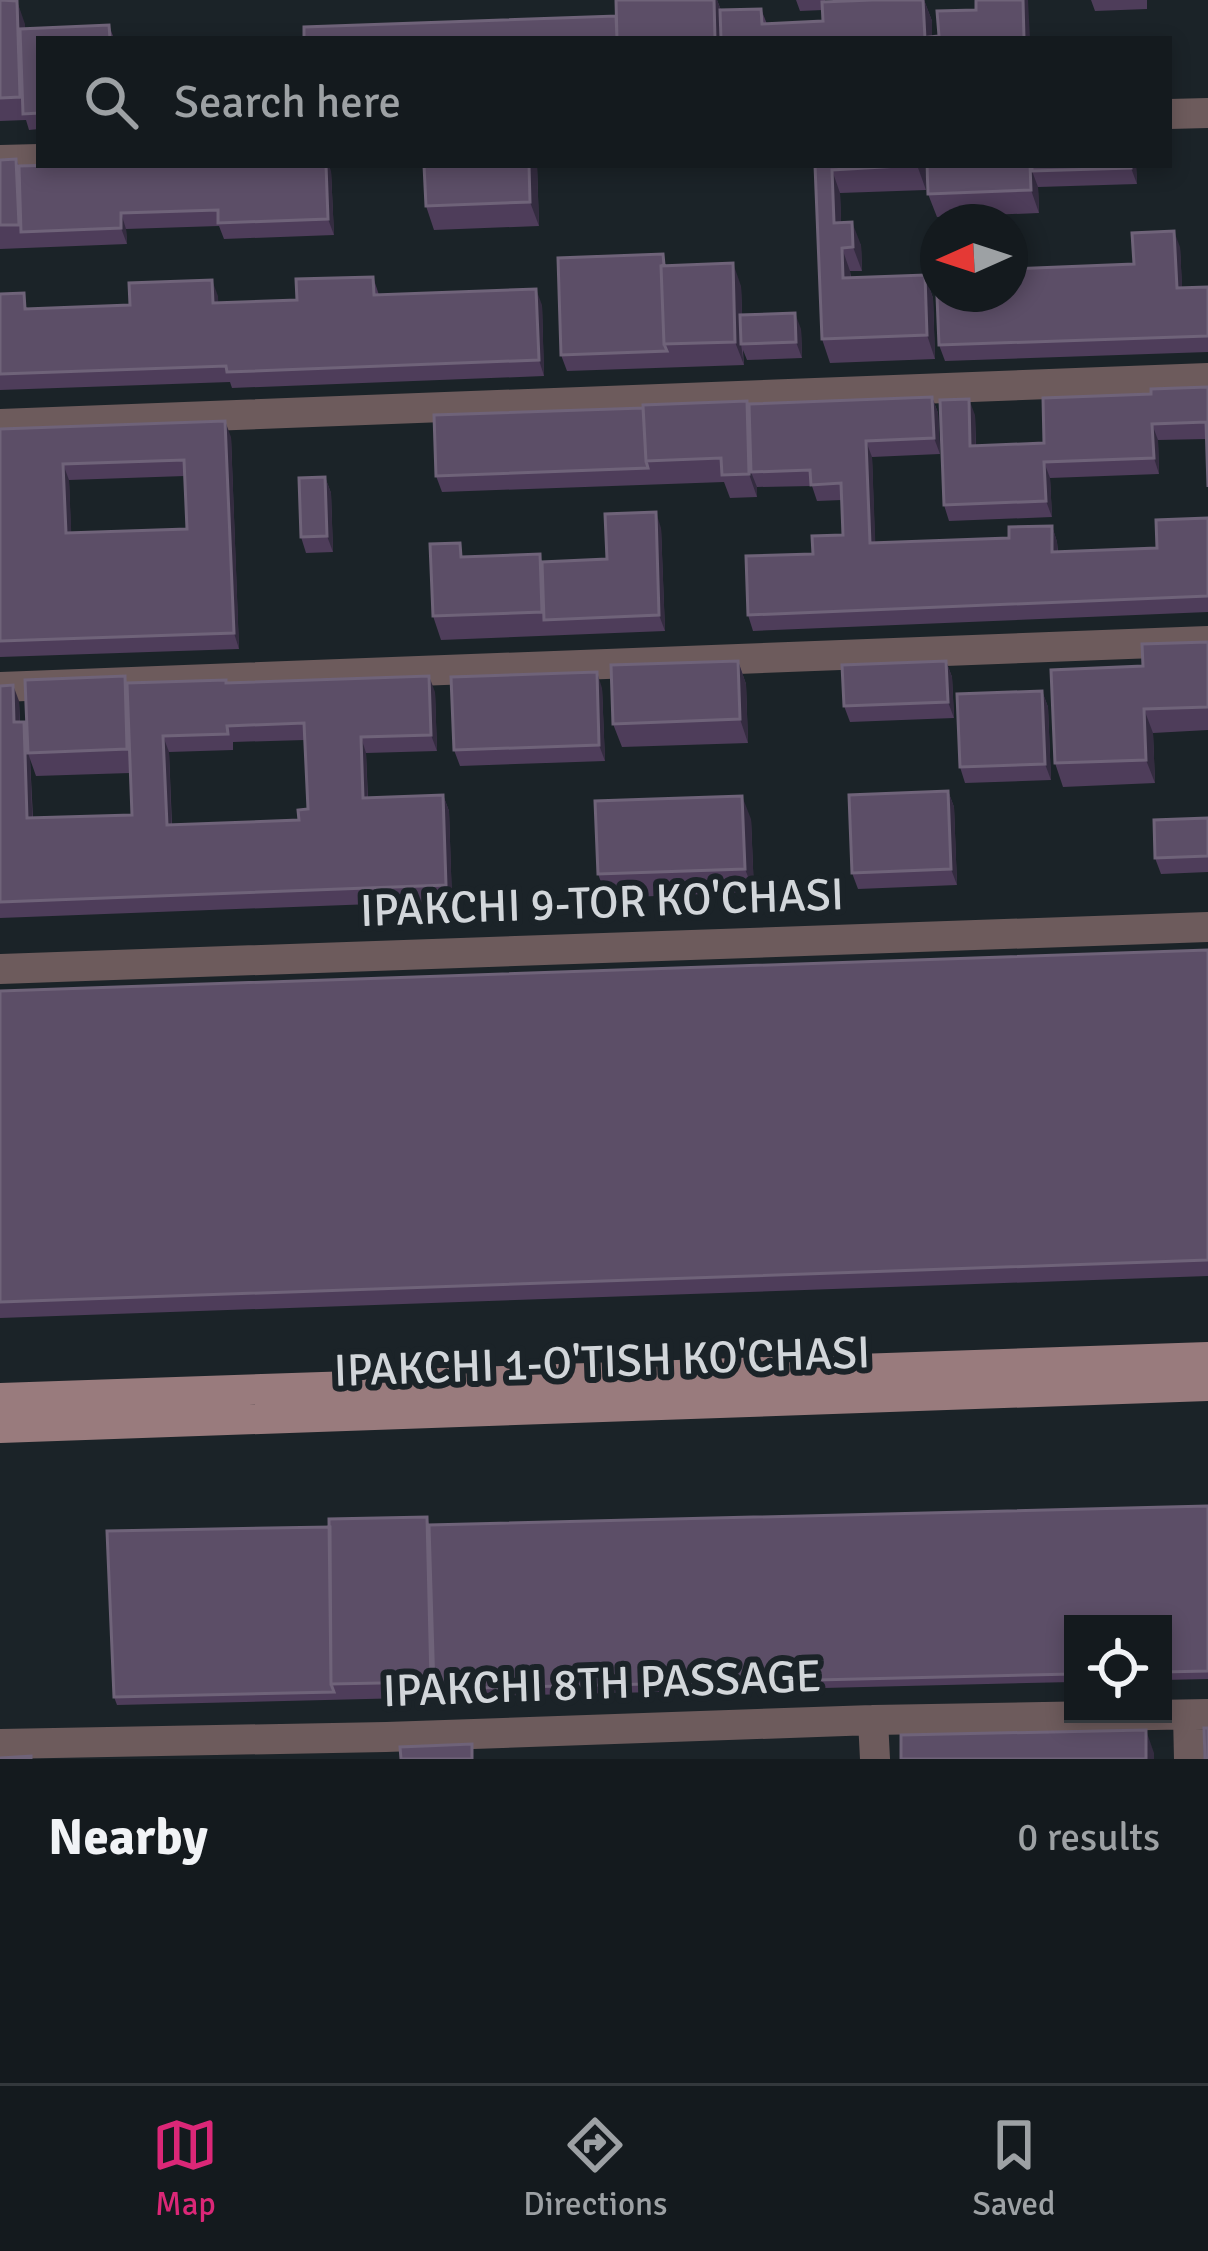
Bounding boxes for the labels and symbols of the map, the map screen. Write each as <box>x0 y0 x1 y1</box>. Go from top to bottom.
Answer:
north arrow <box>920 204 1028 312</box>
street label: IPAKCHI 9-TOR KO'CHASI <box>359 867 845 939</box>
street label: IPAKCHI 1-O'TISH KO'CHASI <box>333 1325 871 1399</box>
street label: IPAKCHI 8TH PASSAGE <box>382 1649 822 1719</box>

